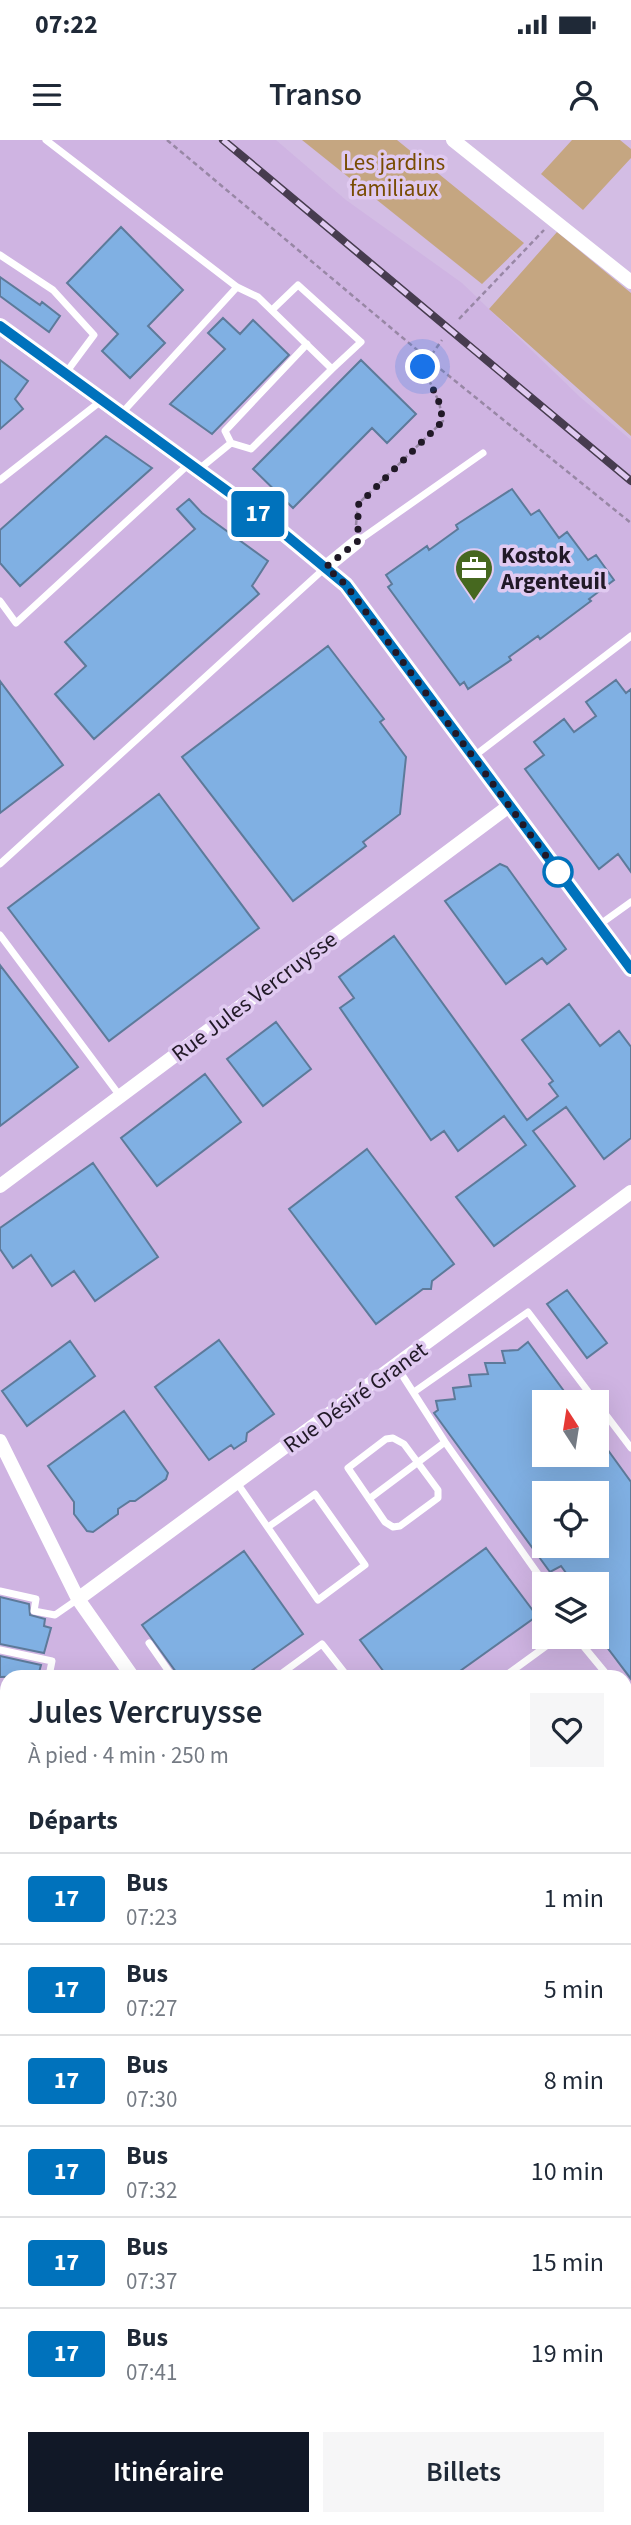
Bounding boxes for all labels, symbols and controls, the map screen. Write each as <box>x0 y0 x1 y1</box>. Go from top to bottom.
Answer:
text: 07:22 <box>35 6 98 43</box>
text: Transo <box>269 72 362 118</box>
icon: menu <box>28 76 66 114</box>
icon: person <box>565 76 603 114</box>
park label: Les jardins familiaux <box>343 146 445 205</box>
your location <box>405 349 440 384</box>
line badge: 17 <box>226 491 290 537</box>
text: 17 <box>245 496 271 531</box>
place label: Kostok Argenteuil <box>500 539 607 598</box>
office icon: Kostok Argenteuil <box>453 547 495 602</box>
unlabelled marker <box>543 857 573 887</box>
street label: Rue Jules Vercruysse <box>165 923 344 1070</box>
street label: Rue Désiré Granet <box>276 1334 434 1461</box>
north arrow <box>532 1390 609 1466</box>
map controls <box>532 1390 609 1649</box>
button: locate <box>532 1481 609 1558</box>
button: layers <box>532 1572 609 1649</box>
text: Jules Vercruysse <box>28 1689 262 1736</box>
button: heart <box>530 1693 604 1767</box>
text: À pied · 4 min · 250 m <box>28 1739 229 1772</box>
text: Départs <box>28 1802 118 1839</box>
text: Bus <box>126 1864 168 1901</box>
text: 1 min <box>544 1880 604 1917</box>
text: 17 <box>54 1881 79 1916</box>
text: 07:23 <box>126 1901 177 1934</box>
text: Bus <box>126 1955 168 1992</box>
text: 5 min <box>544 1971 604 2008</box>
text: 17 <box>54 1972 79 2007</box>
text: 07:27 <box>126 1992 177 2025</box>
text: Bus <box>126 2046 168 2083</box>
text: 8 min <box>544 2062 604 2099</box>
text: 17 <box>54 2063 79 2098</box>
text: 07:30 <box>126 2083 177 2116</box>
text: Bus <box>126 2137 168 2174</box>
text: 10 min <box>531 2153 604 2190</box>
text: 17 <box>54 2154 79 2189</box>
text: 07:32 <box>126 2174 177 2207</box>
text: Bus <box>126 2228 168 2265</box>
text: 15 min <box>531 2244 604 2281</box>
text: 17 <box>54 2245 79 2280</box>
text: 07:37 <box>126 2265 177 2298</box>
text: Bus <box>126 2319 168 2356</box>
text: 19 min <box>531 2335 604 2372</box>
text: 17 <box>54 2336 79 2371</box>
text: 07:41 <box>126 2356 177 2389</box>
button: Itinéraire <box>28 2432 309 2512</box>
button: Billets <box>323 2432 604 2512</box>

